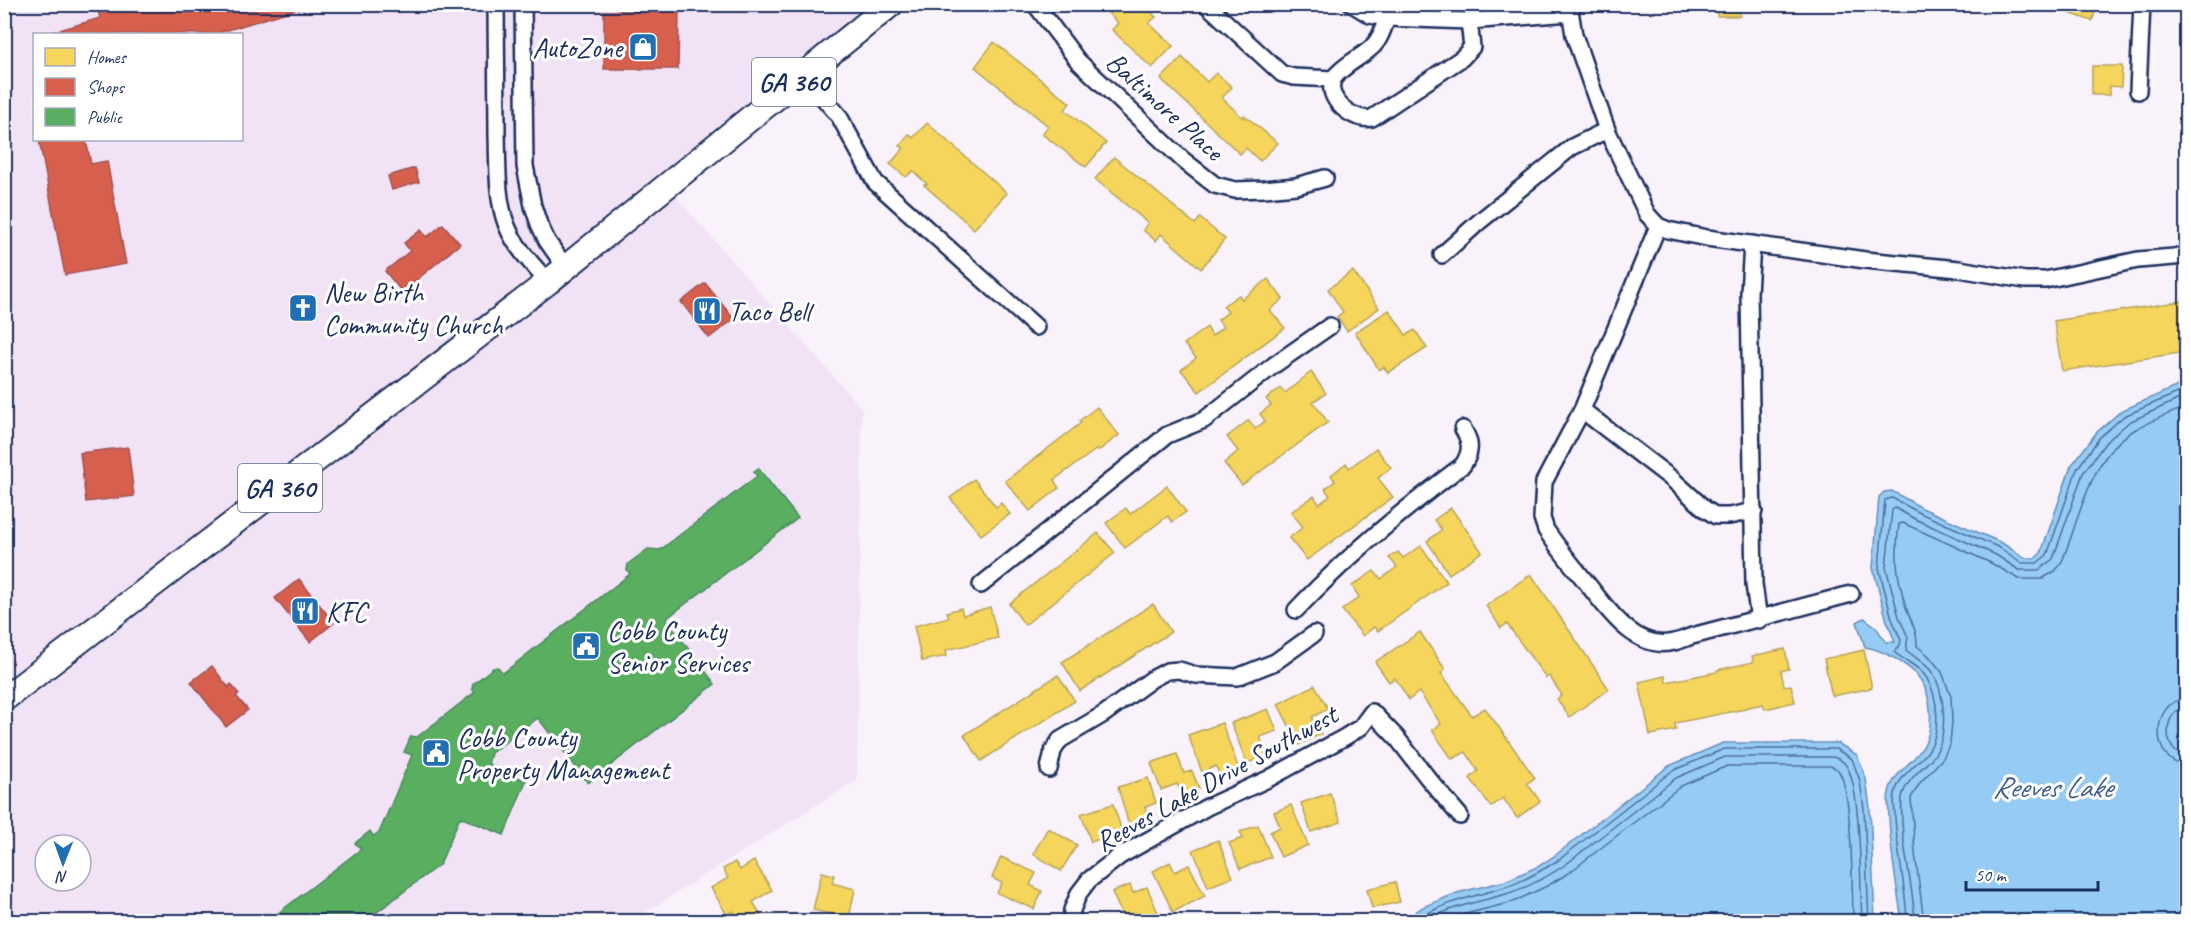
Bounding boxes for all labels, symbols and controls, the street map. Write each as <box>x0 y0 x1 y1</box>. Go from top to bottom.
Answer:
place label: AutoZone <box>533 30 624 65</box>
shop icon: AutoZone <box>627 31 659 63</box>
legend <box>33 33 243 141</box>
street label: Baltimore Place <box>1099 44 1232 169</box>
text: Homes <box>87 46 127 68</box>
road number: GA 360 <box>752 58 836 106</box>
text: Shops <box>87 76 126 98</box>
text: Public <box>87 106 124 128</box>
place label: New Birth Community Church <box>324 275 503 342</box>
church icon: New Birth Community Church <box>287 292 319 324</box>
place label: Taco Bell <box>728 294 815 329</box>
restaurant icon: Taco Bell <box>691 295 723 327</box>
road number: GA 360 <box>238 464 322 512</box>
place label: KFC <box>326 594 370 629</box>
restaurant icon: KFC <box>289 595 321 627</box>
place label: Cobb County Senior Services <box>607 613 751 680</box>
public building icon: Cobb County Senior Services <box>570 630 602 662</box>
street label: Reeves Lake Drive Southwest <box>1089 696 1346 859</box>
place label: Cobb County Property Management <box>457 720 672 787</box>
public building icon: Cobb County Property Management <box>420 737 452 769</box>
water label: Reeves Lake <box>1992 768 2116 806</box>
north arrow <box>33 833 93 893</box>
scale bar <box>1966 854 2098 892</box>
text: 50 m <box>1975 864 2008 886</box>
text: N <box>55 867 68 887</box>

